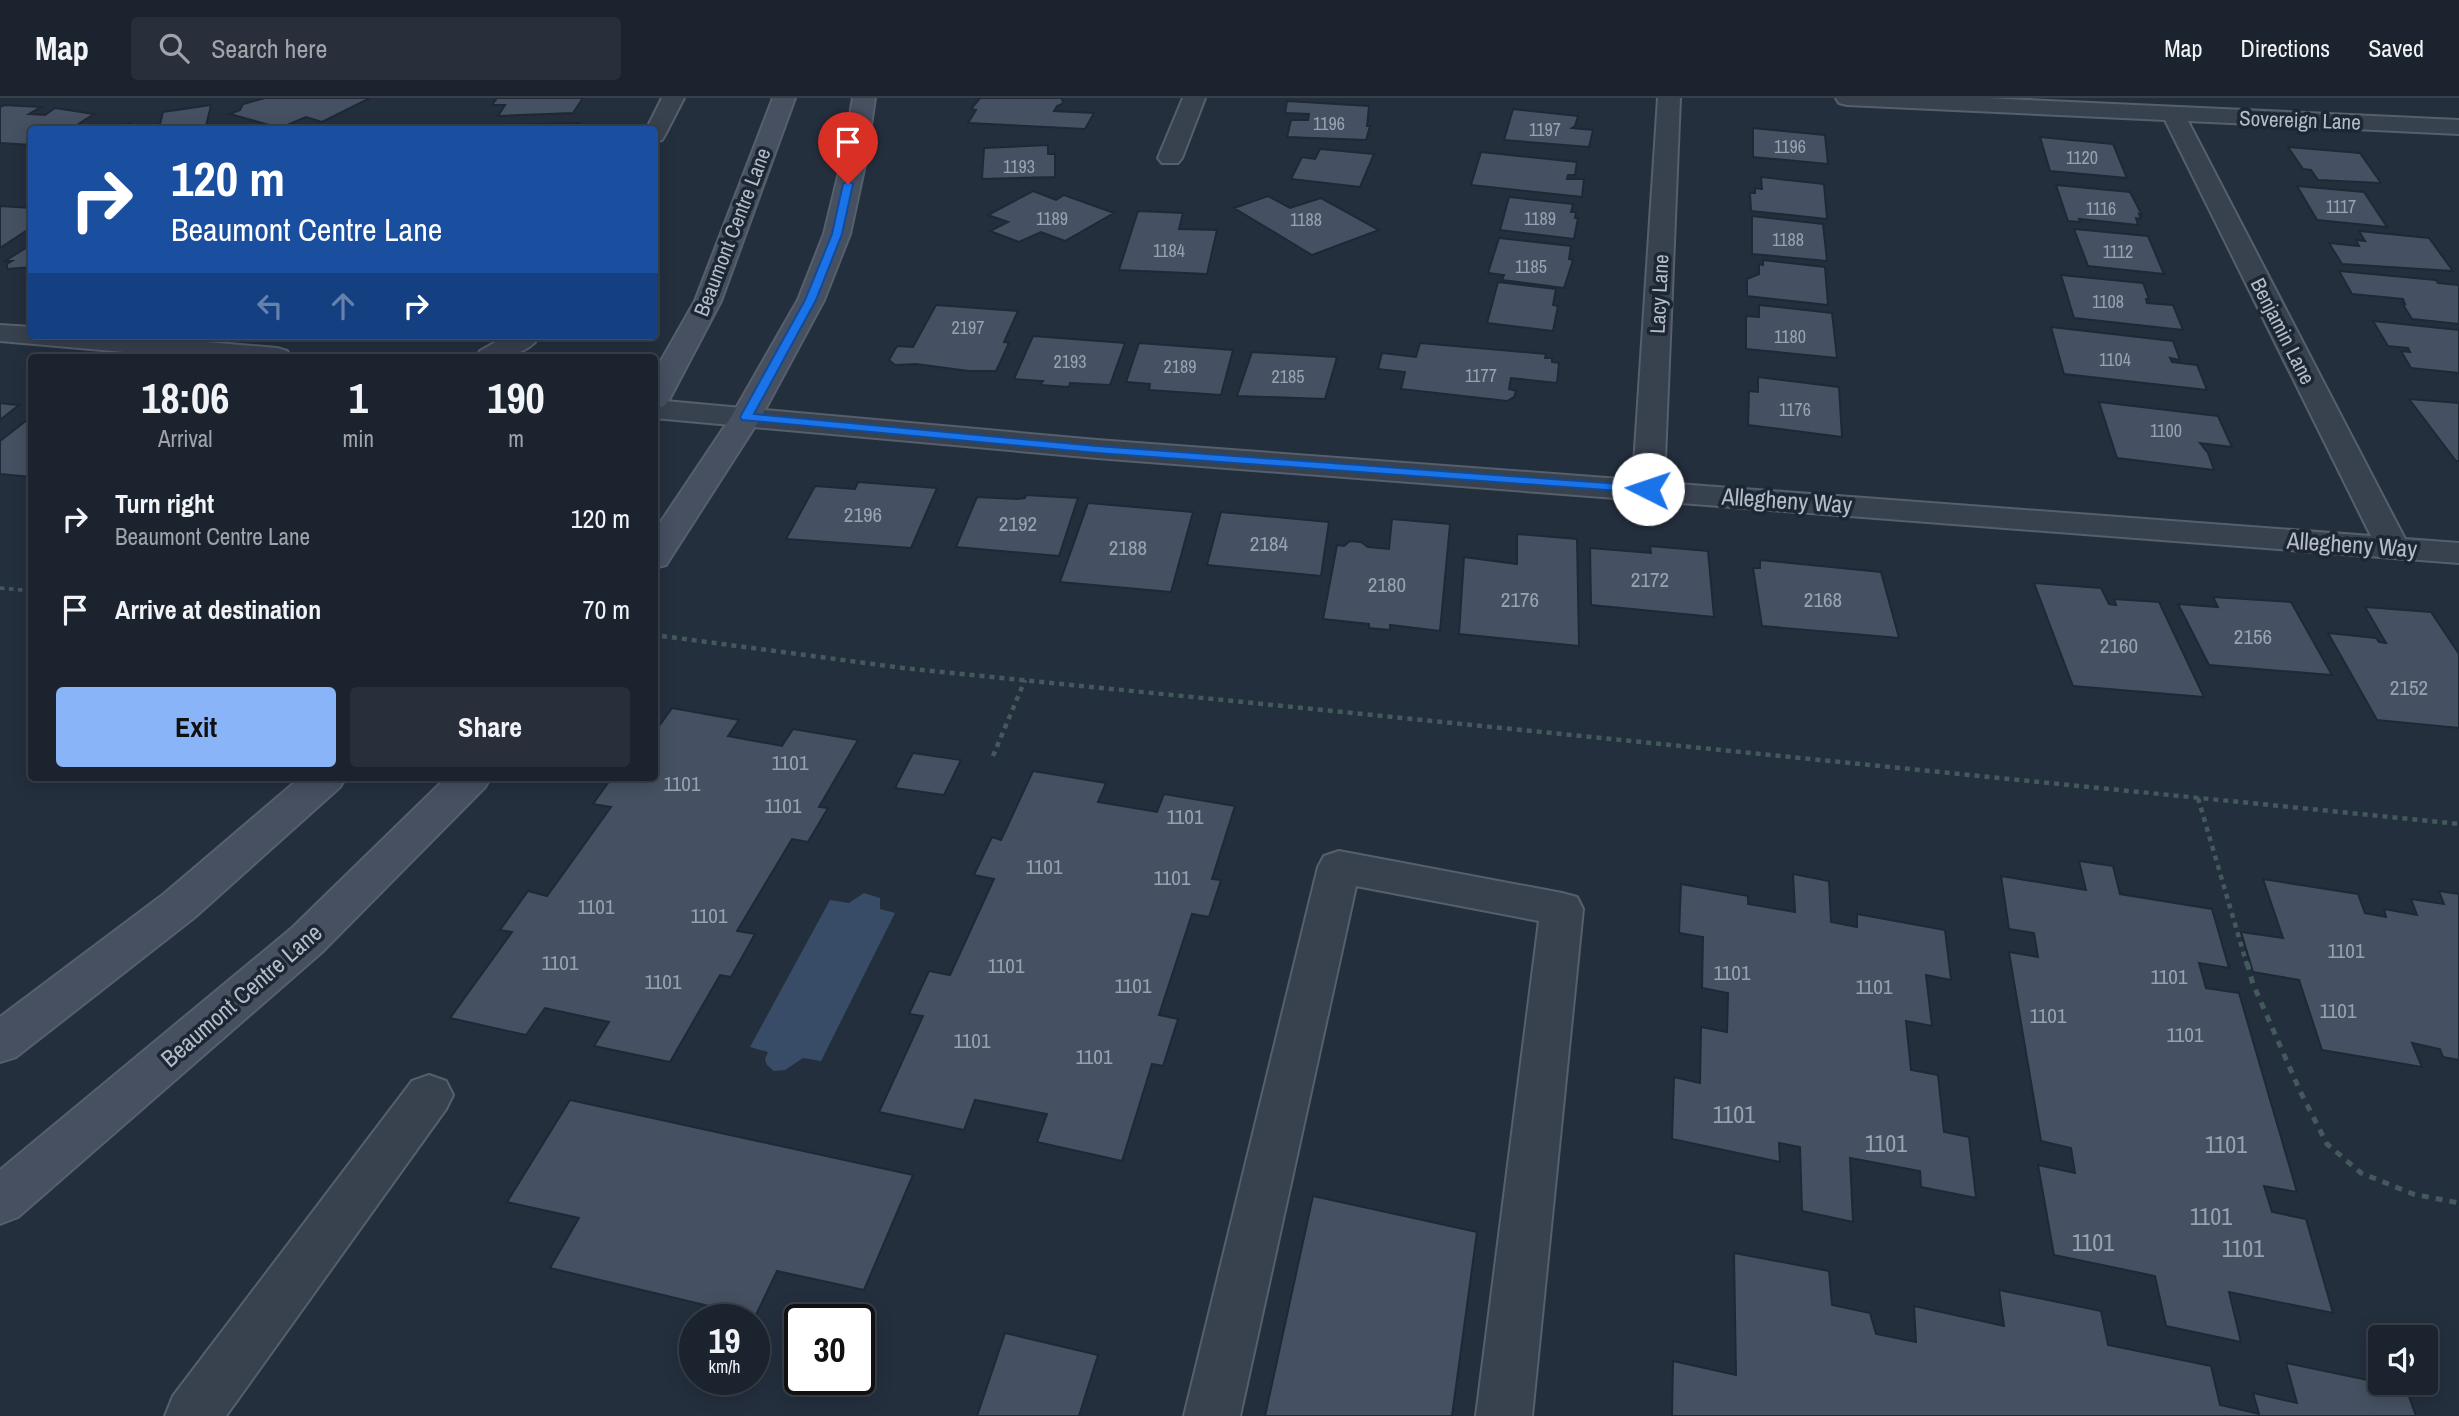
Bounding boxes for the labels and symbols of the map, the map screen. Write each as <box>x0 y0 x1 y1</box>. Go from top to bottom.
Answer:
street label: Sovereign Lane <box>2239 103 2361 137</box>
house number: 1196 <box>1313 111 1345 136</box>
pin <box>818 112 878 184</box>
house number: 1197 <box>1529 117 1561 142</box>
house number: 1196 <box>1774 134 1806 159</box>
street label: Beaumont Centre Lane <box>687 144 777 320</box>
house number: 1120 <box>2066 145 2098 170</box>
house number: 1193 <box>1003 154 1035 179</box>
house number: 1117 <box>2326 194 2356 219</box>
house number: 1116 <box>2086 196 2116 221</box>
house number: 1189 <box>1036 206 1068 231</box>
house number: 1189 <box>1524 206 1556 231</box>
house number: 1188 <box>1290 207 1322 232</box>
house number: 1188 <box>1772 227 1804 252</box>
house number: 1184 <box>1153 238 1185 263</box>
house number: 1112 <box>2103 239 2133 264</box>
house number: 1185 <box>1515 254 1547 279</box>
street label: Lacy Lane <box>1642 254 1676 334</box>
street label: Benjamin Lane <box>2244 273 2322 389</box>
house number: 1108 <box>2092 289 2124 314</box>
house number: 2197 <box>952 315 984 340</box>
house number: 1180 <box>1774 324 1806 349</box>
house number: 1104 <box>2099 347 2131 372</box>
house number: 2193 <box>1054 349 1086 374</box>
house number: 2189 <box>1164 354 1196 379</box>
house number: 1177 <box>1465 363 1497 388</box>
house number: 2185 <box>1272 364 1304 389</box>
house number: 1176 <box>1779 397 1811 422</box>
house number: 1100 <box>2150 418 2182 443</box>
position arrow <box>1611 452 1685 526</box>
street label: Allegheny Way <box>1720 479 1853 521</box>
house number: 2196 <box>844 500 882 529</box>
house number: 2192 <box>999 509 1037 538</box>
street label: Allegheny Way <box>2285 523 2418 565</box>
house number: 2184 <box>1250 529 1289 558</box>
house number: 2188 <box>1109 533 1147 562</box>
house number: 2172 <box>1631 565 1669 594</box>
house number: 2180 <box>1368 570 1406 599</box>
house number: 2176 <box>1501 585 1539 614</box>
house number: 2168 <box>1804 585 1842 614</box>
house number: 2156 <box>2234 622 2272 651</box>
house number: 2160 <box>2100 631 2138 660</box>
house number: 2152 <box>2390 673 2428 702</box>
house number: 1101 <box>771 748 809 777</box>
house number: 1101 <box>663 769 701 798</box>
house number: 1101 <box>764 791 802 820</box>
house number: 1101 <box>1166 802 1204 831</box>
house number: 1101 <box>1025 852 1063 881</box>
house number: 1101 <box>1153 863 1191 892</box>
house number: 1101 <box>577 892 615 921</box>
house number: 1101 <box>690 901 728 930</box>
street label: Beaumont Centre Lane <box>154 916 328 1074</box>
house number: 1101 <box>2327 936 2365 965</box>
house number: 1101 <box>541 948 579 977</box>
house number: 1101 <box>987 951 1025 980</box>
house number: 1101 <box>1713 958 1751 987</box>
house number: 1101 <box>2150 962 2188 991</box>
house number: 1101 <box>644 967 682 996</box>
house number: 1101 <box>1114 971 1152 1000</box>
house number: 1101 <box>1855 972 1893 1001</box>
house number: 1101 <box>2319 996 2357 1025</box>
house number: 1101 <box>2029 1001 2067 1030</box>
house number: 1101 <box>2166 1020 2204 1049</box>
house number: 1101 <box>953 1026 991 1055</box>
house number: 1101 <box>1075 1042 1113 1071</box>
house number: 1101 <box>1713 1098 1755 1130</box>
house number: 1101 <box>1865 1127 1907 1159</box>
house number: 1101 <box>2205 1128 2247 1160</box>
house number: 1101 <box>2190 1200 2232 1232</box>
house number: 1101 <box>2072 1226 2114 1258</box>
house number: 1101 <box>2222 1232 2264 1264</box>
speed limit sign: 30 <box>784 1304 875 1395</box>

